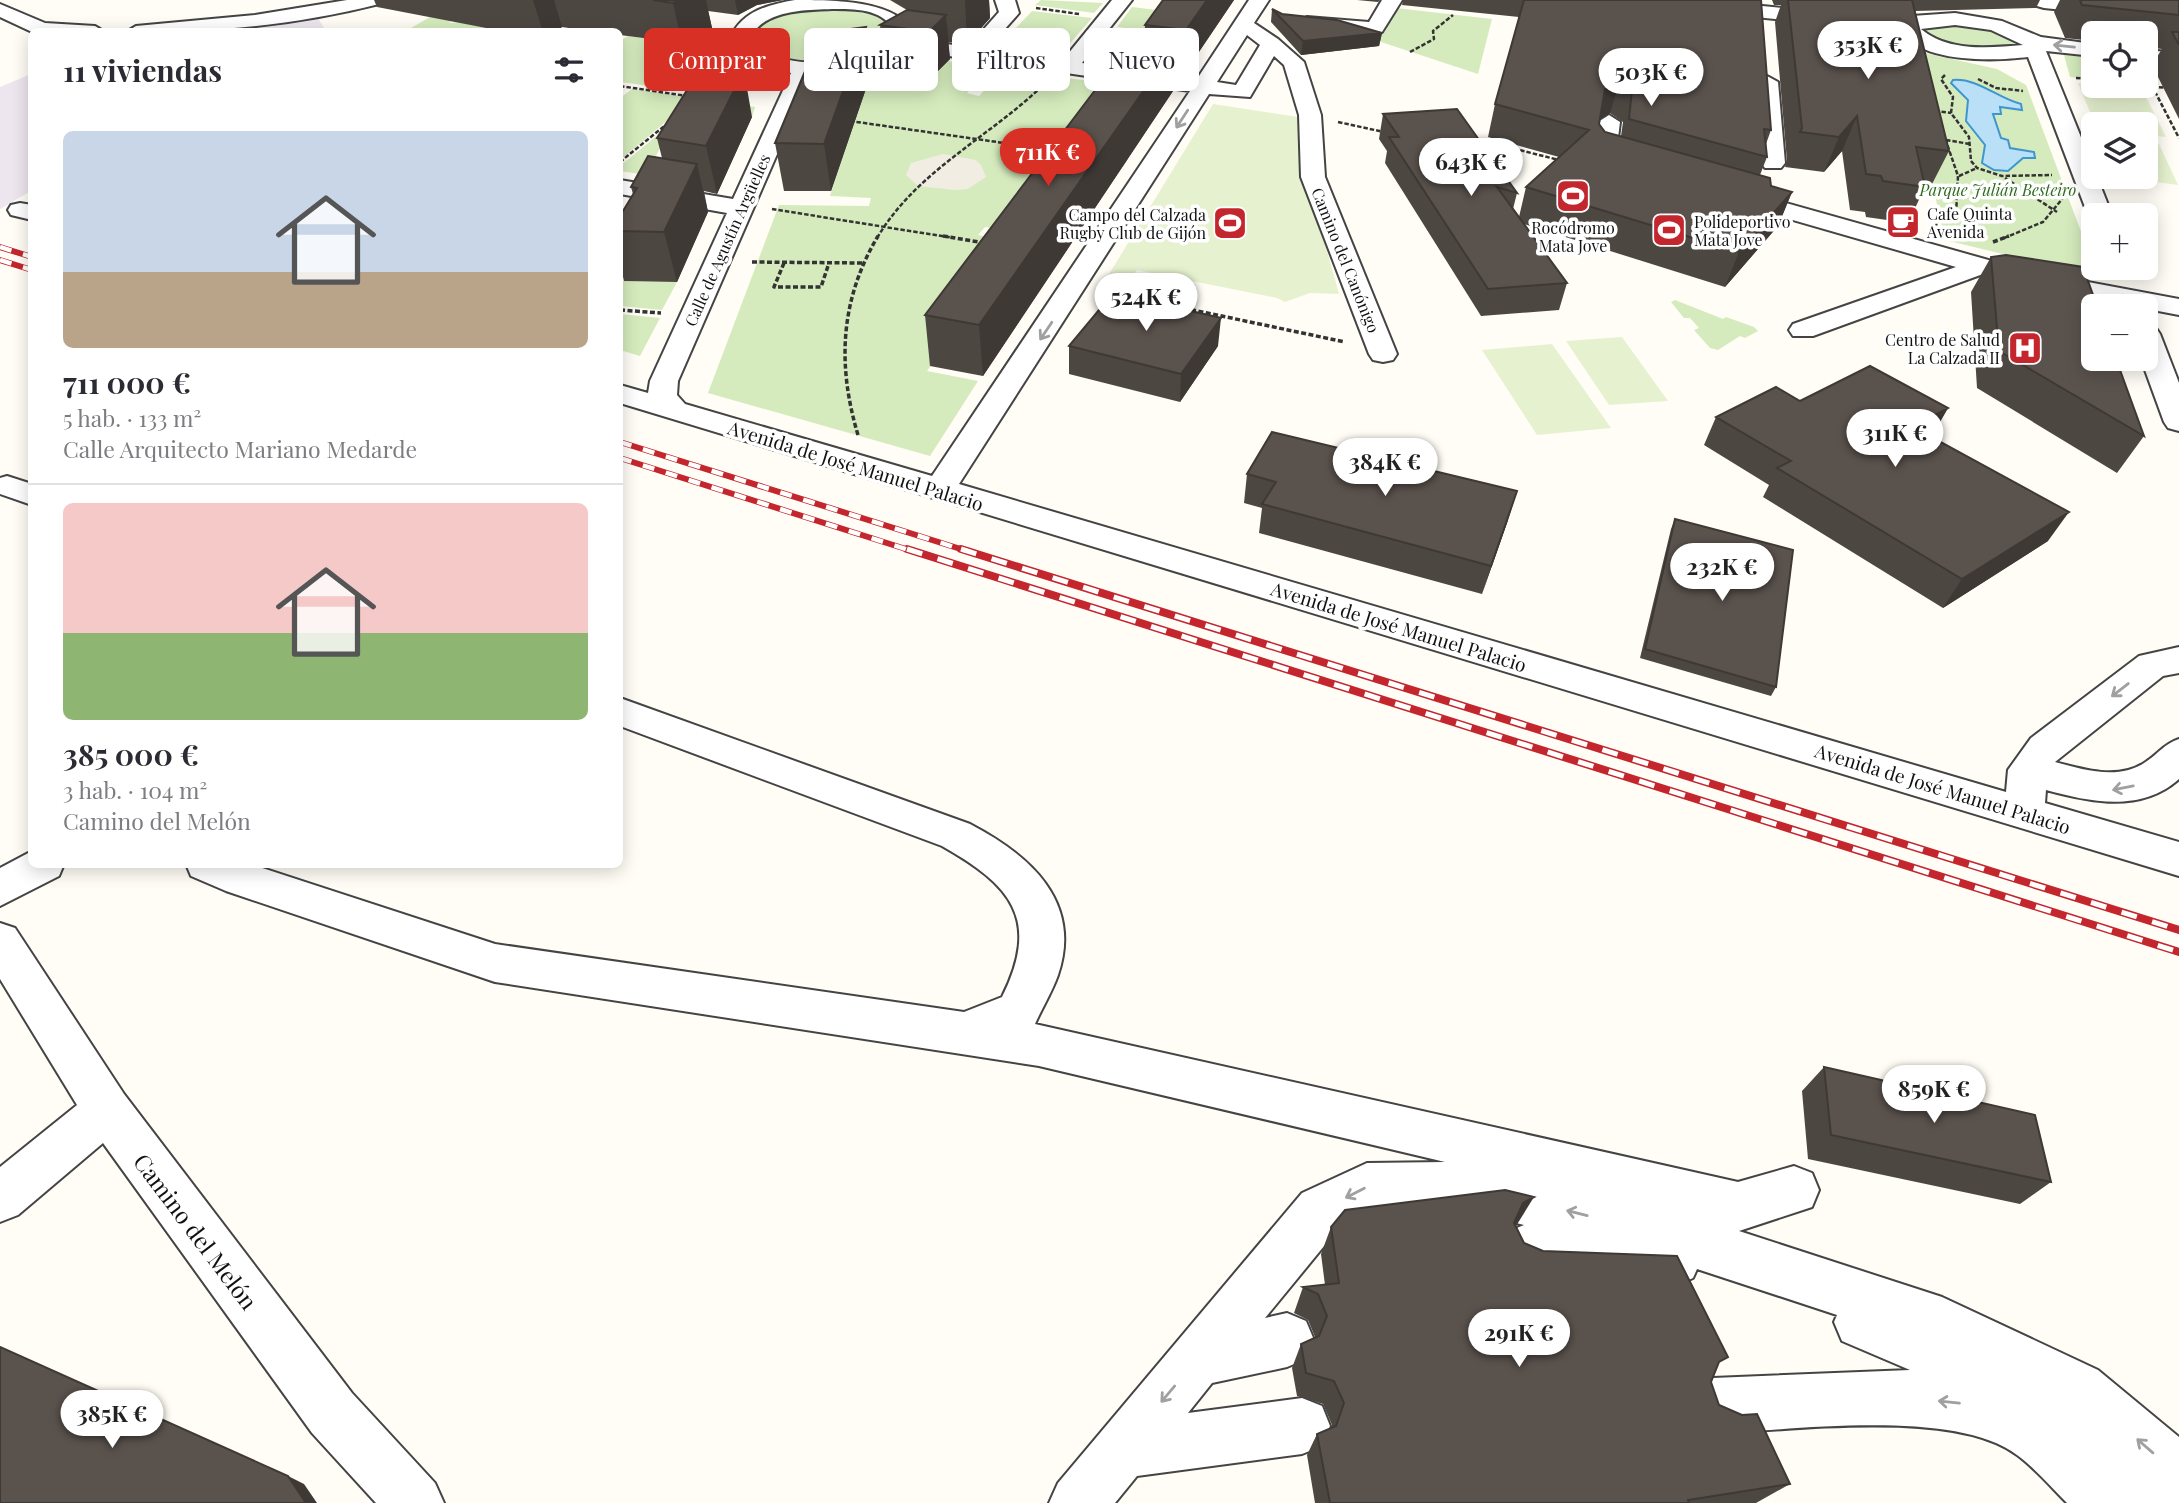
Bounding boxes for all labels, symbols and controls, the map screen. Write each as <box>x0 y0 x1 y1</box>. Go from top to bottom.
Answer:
map controls <box>2081 21 2158 371</box>
button: locate <box>2081 21 2158 98</box>
pin: 353K € <box>1811 22 1925 81</box>
chip: Comprar <box>644 28 790 91</box>
chip: Alquilar <box>804 28 938 91</box>
chip: Filtros <box>952 28 1070 91</box>
chip: Nuevo <box>1084 28 1199 91</box>
text: 353K € <box>1833 28 1903 59</box>
one-way arrow <box>2053 40 2076 53</box>
pin: 503K € <box>1594 48 1708 108</box>
text: 11 viviendas <box>63 50 222 90</box>
icon: filters <box>550 51 588 89</box>
text: 503K € <box>1615 55 1687 86</box>
one-way arrow <box>1175 109 1190 128</box>
button: layers <box>2081 112 2158 189</box>
pin: 711K € <box>991 128 1105 188</box>
text: 711K € <box>1016 135 1080 166</box>
pin: 643K € <box>1414 138 1528 198</box>
text: 643K € <box>1435 145 1507 176</box>
street label: Calle de Agustín Argüelles <box>679 151 775 329</box>
icon: home <box>263 177 389 303</box>
sports icon: Rocódromo Mata Jove <box>1554 177 1592 215</box>
park label: Parque Julián Besteiro <box>1919 179 2077 200</box>
street label: Camino del Canónigo <box>1307 184 1385 336</box>
cafe icon: Cafe Quinta Avenida <box>1884 203 1922 241</box>
place label: Cafe Quinta Avenida <box>1926 203 2012 242</box>
button: + <box>2081 203 2158 280</box>
place label: Campo del Calzada Rugby Club de Gijón <box>1060 204 1206 243</box>
sports icon: Campo del Calzada Rugby Club de Gijón <box>1211 204 1249 242</box>
sports icon: Polideportivo Mata Jove <box>1650 211 1688 249</box>
place label: Polideportivo Mata Jove <box>1694 211 1791 250</box>
place label: Rocódromo Mata Jove <box>1531 217 1615 256</box>
pin: 524K € <box>1089 274 1203 333</box>
text: 524K € <box>1111 280 1182 311</box>
button: − <box>2081 294 2158 371</box>
one-way arrow <box>1039 321 1053 340</box>
place label: Centro de Salud La Calzada II <box>1885 329 2000 368</box>
hospital icon: Centro de Salud La Calzada II <box>2006 329 2044 367</box>
text: 711 000 € <box>63 362 191 402</box>
text: 5 hab. · 133 m² <box>63 402 201 433</box>
pin: 311K € <box>1838 410 1952 469</box>
street label: Avenida de José Manuel Palacio <box>724 413 987 516</box>
text: 311K € <box>1862 416 1928 447</box>
text: Calle Arquitecto Mariano Medarde <box>63 433 417 464</box>
pin: 384K € <box>1328 438 1442 498</box>
text: 384K € <box>1349 445 1421 476</box>
pin: 232K € <box>1665 544 1779 603</box>
icon: home <box>263 549 389 675</box>
text: 232K € <box>1686 550 1758 581</box>
street label: Avenida de José Manuel Palacio <box>1267 574 1530 677</box>
one-way arrow <box>2111 683 2130 698</box>
text: 385 000 € <box>63 734 199 774</box>
street label: Avenida de José Manuel Palacio <box>1811 736 2074 839</box>
text: 3 hab. · 104 m² <box>63 774 207 805</box>
one-way arrow <box>2112 781 2135 795</box>
text: Camino del Melón <box>63 805 251 836</box>
pin: 859K € <box>1877 1066 1991 1125</box>
text: 859K € <box>1898 1072 1970 1103</box>
street label: Camino del Melón <box>127 1147 265 1316</box>
one-way arrow <box>1345 1187 1366 1201</box>
one-way arrow <box>1567 1206 1589 1219</box>
pin: 291K € <box>1462 1310 1576 1369</box>
text: 291K € <box>1484 1316 1554 1347</box>
one-way arrow <box>1161 1384 1176 1402</box>
pin: 385K € <box>55 1390 169 1450</box>
one-way arrow <box>1938 1395 1961 1408</box>
text: 385K € <box>77 1397 147 1428</box>
one-way arrow <box>2136 1438 2154 1454</box>

